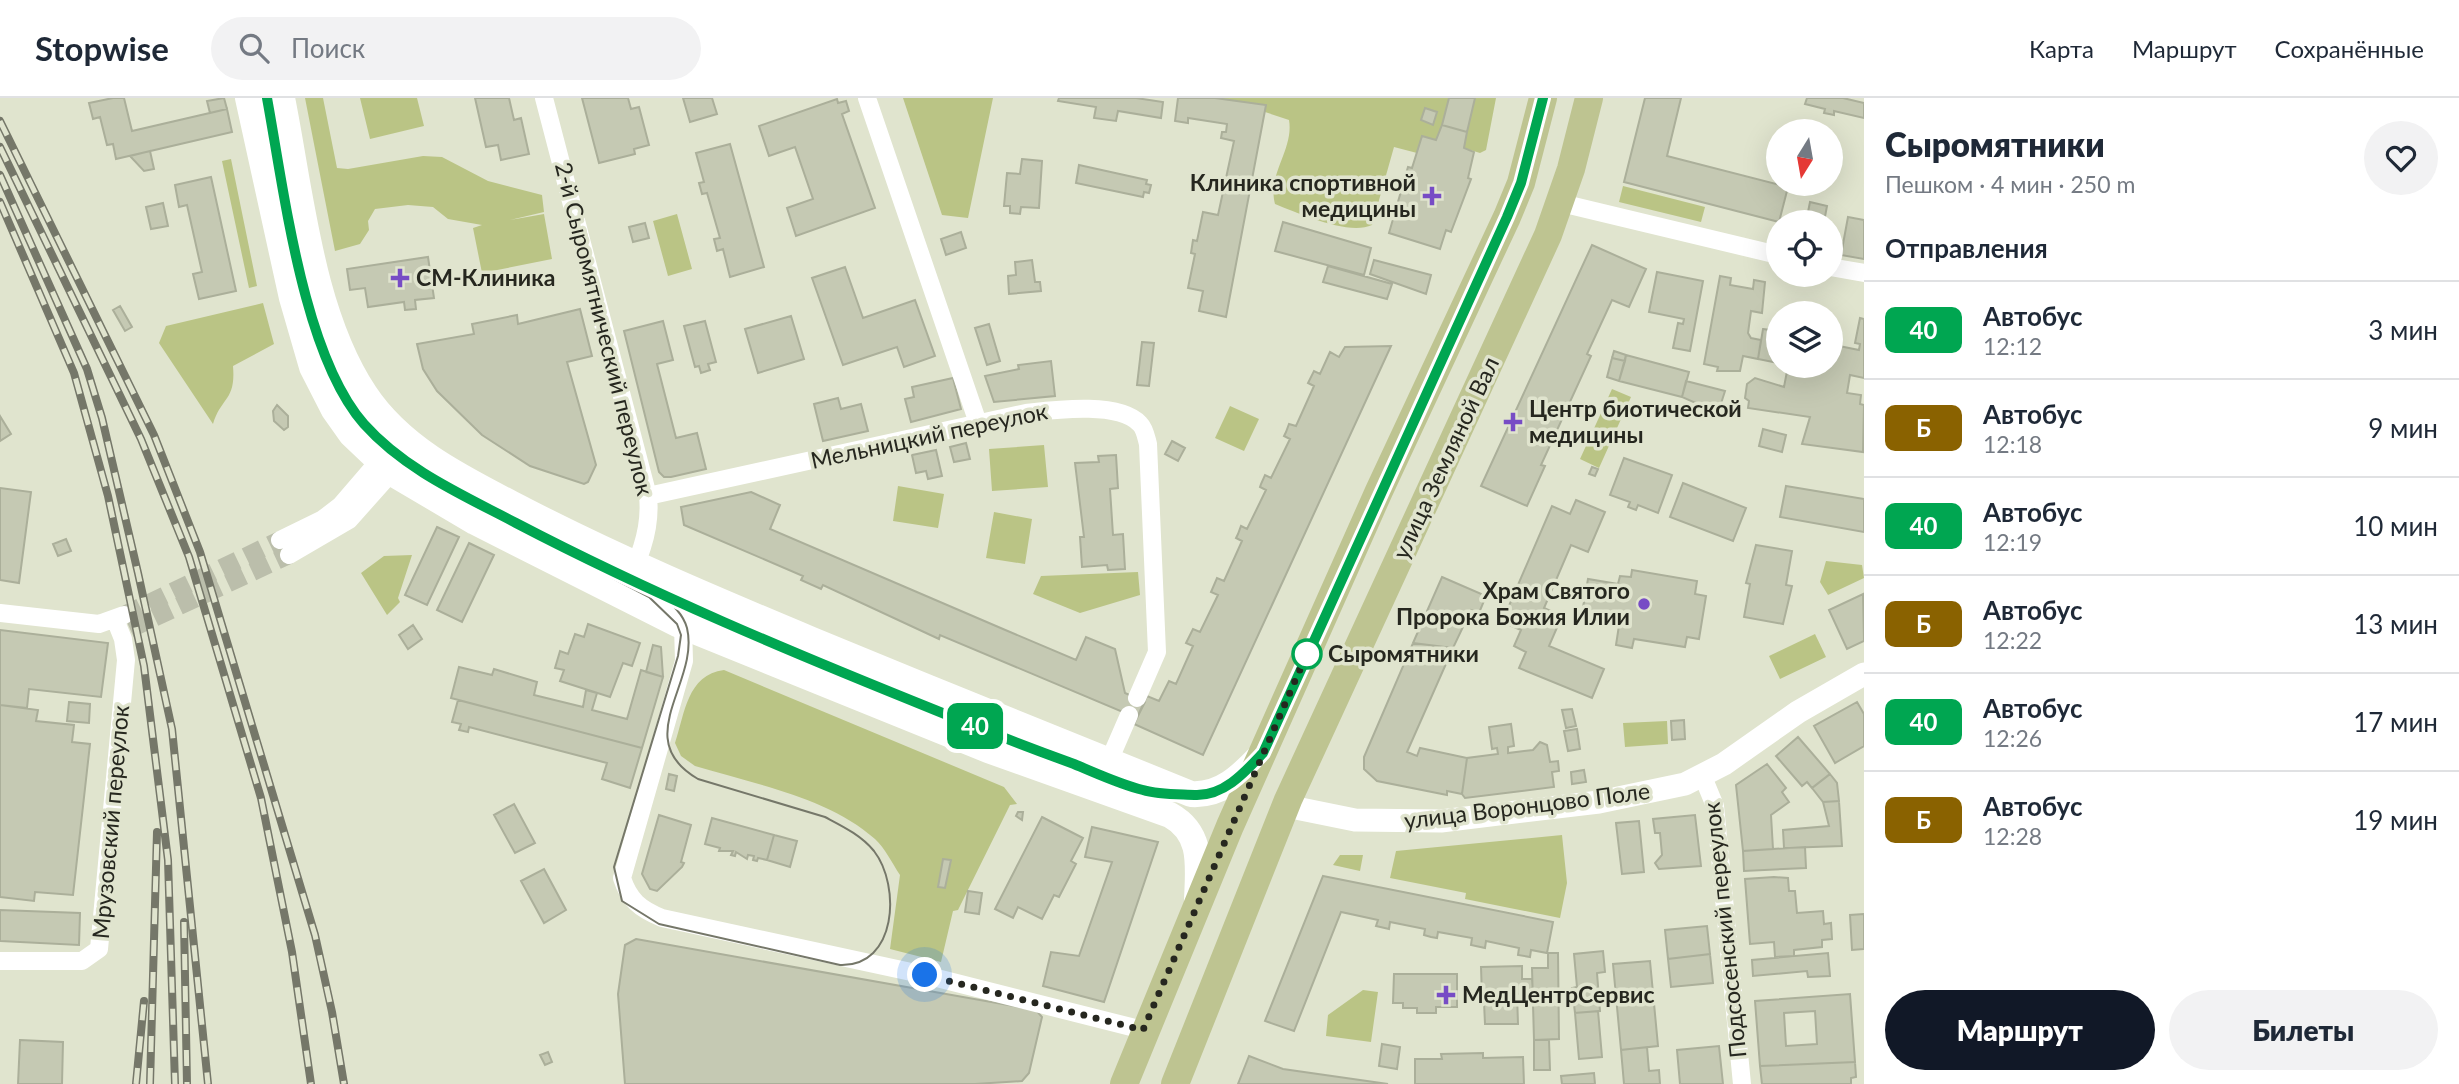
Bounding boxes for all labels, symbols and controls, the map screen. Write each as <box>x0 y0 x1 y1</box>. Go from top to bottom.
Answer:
search box <box>211 17 701 80</box>
text: Stopwise <box>35 28 169 68</box>
icon: search <box>235 29 273 67</box>
text: Поиск <box>291 32 365 64</box>
text: Карта <box>2029 34 2094 63</box>
text: Маршрут <box>2132 34 2237 63</box>
text: Сохранённые <box>2275 34 2424 63</box>
north arrow <box>1766 119 1843 196</box>
map controls <box>1766 119 1843 378</box>
button: heart <box>2364 121 2438 195</box>
text: Сыромятники <box>1885 124 2105 164</box>
street label: 2-й Сыромятнический переулок <box>550 159 660 498</box>
place label: Клиника спортивной медицины <box>1190 168 1416 222</box>
text: Пешком · 4 мин · 250 m <box>1885 170 2135 198</box>
marker: Клиника спортивной медицины <box>1422 186 1442 206</box>
button: locate <box>1766 210 1843 287</box>
text: Отправления <box>1885 232 2048 264</box>
place label: СМ-Клиника <box>416 263 555 291</box>
marker: СМ-Клиника <box>390 268 410 288</box>
text: Автобус <box>1983 300 2082 332</box>
button: layers <box>1766 301 1843 378</box>
text: 3 мин <box>2368 314 2438 346</box>
text: 40 <box>1910 315 1937 344</box>
text: 12:12 <box>1983 332 2042 360</box>
street label: улица Земляной Вал <box>1386 352 1504 563</box>
place label: Центр биотической медицины <box>1529 394 1742 448</box>
street label: Мельницкий переулок <box>808 396 1050 474</box>
text: Автобус <box>1983 398 2082 430</box>
marker: Центр биотической медицины <box>1503 412 1523 432</box>
text: 9 мин <box>2368 412 2438 444</box>
text: Б <box>1916 413 1931 442</box>
text: 12:18 <box>1983 430 2042 458</box>
text: Автобус <box>1983 496 2082 528</box>
text: 10 мин <box>2353 510 2438 542</box>
text: 40 <box>1910 511 1937 540</box>
text: 12:19 <box>1983 528 2042 556</box>
place label: Храм Святого Пророка Божия Илии <box>1396 576 1630 630</box>
text: Автобус <box>1983 594 2082 626</box>
marker: Храм Святого Пророка Божия Илии <box>1636 596 1652 612</box>
text: 13 мин <box>2353 608 2438 640</box>
text: Б <box>1916 609 1931 638</box>
text: 12:22 <box>1983 626 2042 654</box>
marker: Сыромятники <box>1292 639 1322 669</box>
place label: Сыромятники <box>1328 639 1479 667</box>
text: Автобус <box>1983 692 2082 724</box>
line badge: 40 <box>944 703 1006 749</box>
street label: Мрузовский переулок <box>86 704 134 940</box>
text: 17 мин <box>2353 706 2438 738</box>
text: 40 <box>1910 707 1937 736</box>
text: 40 <box>961 711 989 740</box>
text: 12:26 <box>1983 724 2042 752</box>
street label: улица Воронцово Поле <box>1402 776 1651 834</box>
text: Автобус <box>1983 790 2082 822</box>
street label: Подсосенский переулок <box>1697 801 1751 1059</box>
text: 19 мин <box>2353 804 2438 836</box>
text: Б <box>1916 805 1931 834</box>
text: 12:28 <box>1983 822 2042 850</box>
your location <box>907 957 942 992</box>
place label: МедЦентрСервис <box>1462 980 1654 1008</box>
marker: МедЦентрСервис <box>1436 985 1456 1005</box>
button: Маршрут <box>1885 990 2155 1070</box>
button: Билеты <box>2169 990 2438 1070</box>

